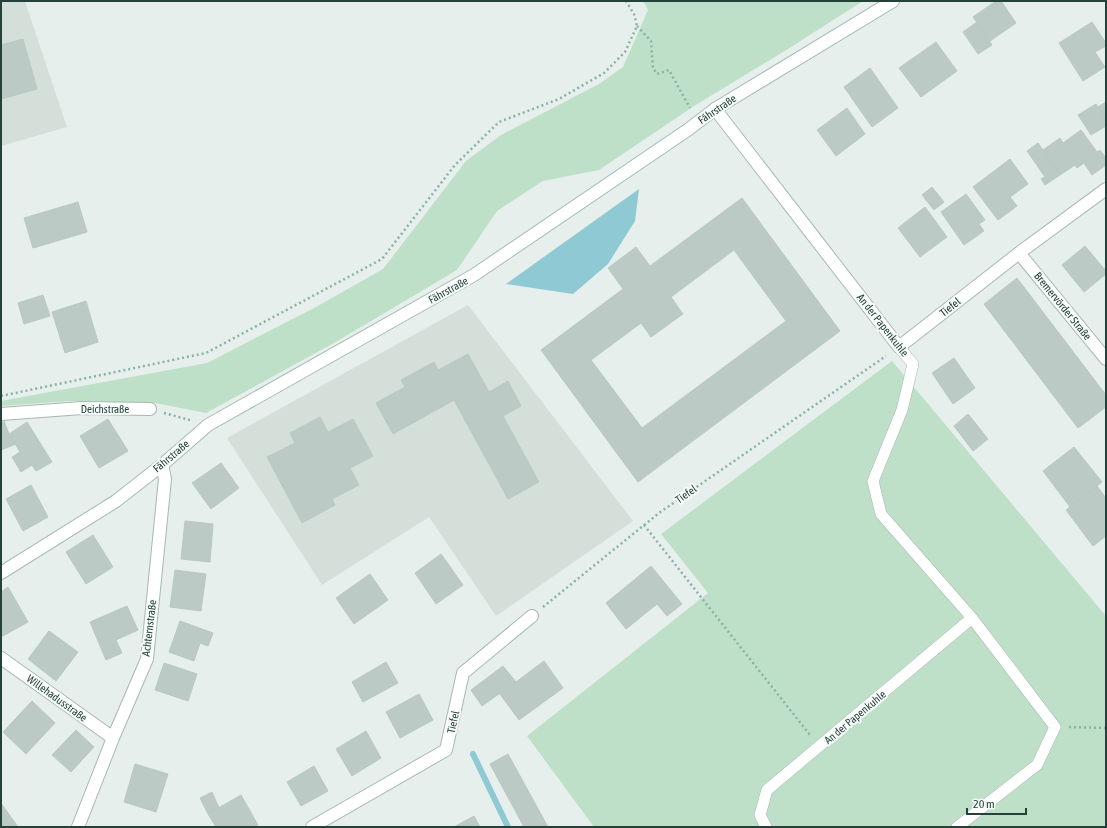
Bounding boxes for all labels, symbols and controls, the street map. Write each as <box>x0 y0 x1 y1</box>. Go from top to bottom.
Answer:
street label: Fährstraße <box>696 92 738 126</box>
street label: Bremervörder Straße <box>1032 270 1094 342</box>
street label: Fährstraße <box>426 274 470 306</box>
street label: An der Papenkuhle <box>855 291 911 359</box>
street label: Tiefel <box>937 295 963 319</box>
street label: Deichstraße <box>81 403 129 415</box>
street label: Fährstraße <box>151 437 191 475</box>
street label: Tiefel <box>673 482 699 506</box>
street label: Achternstraße <box>140 599 158 657</box>
street label: Willehadusstraße <box>25 672 89 724</box>
street label: An der Papenkuhle <box>822 688 888 746</box>
street label: Tiefel <box>445 709 461 735</box>
scale bar <box>967 790 1026 816</box>
text: 20 m <box>973 797 995 811</box>

